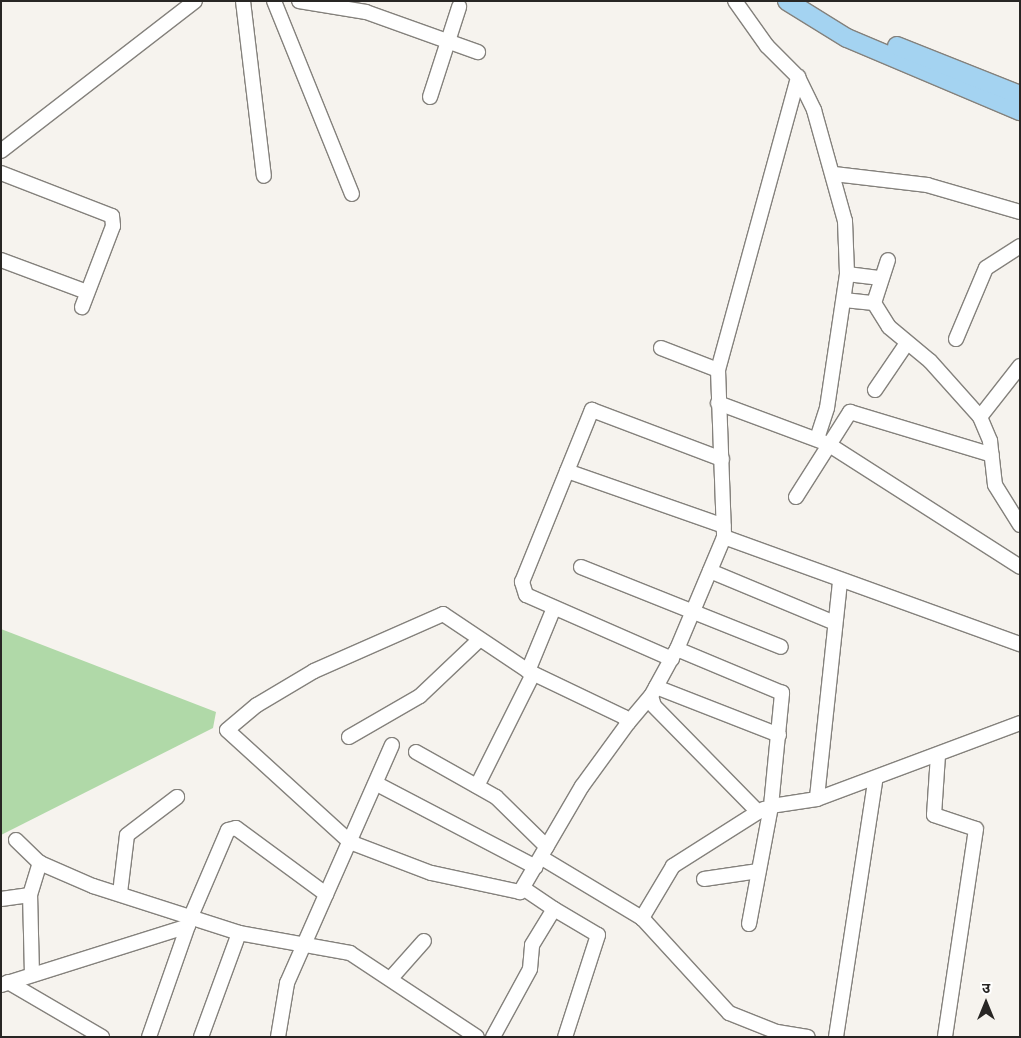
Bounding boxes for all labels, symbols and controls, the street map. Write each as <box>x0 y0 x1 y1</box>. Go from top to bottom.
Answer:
north arrow <box>961 978 1011 1028</box>
text: उ <box>982 979 990 996</box>

